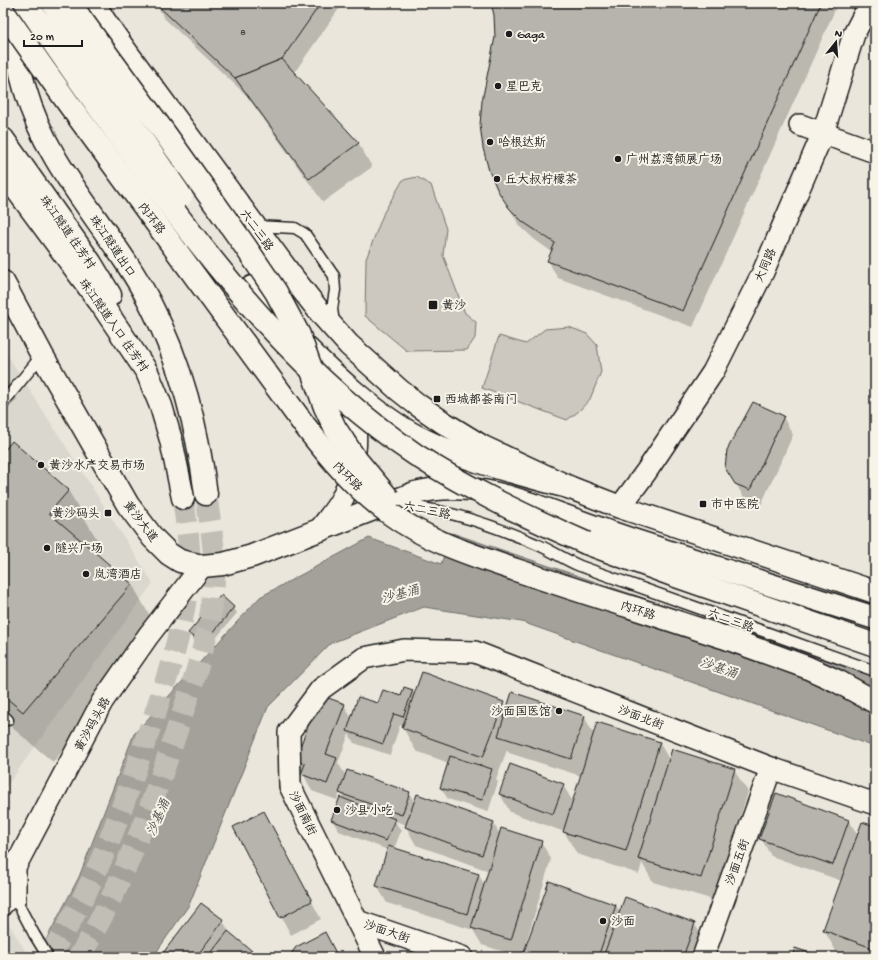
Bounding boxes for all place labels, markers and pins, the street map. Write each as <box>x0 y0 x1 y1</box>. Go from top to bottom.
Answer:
marker: Gaga <box>504 29 514 39</box>
place label: Gaga <box>517 29 545 43</box>
place label: 星巴克 <box>506 80 542 95</box>
marker: 星巴克 <box>493 81 503 91</box>
place label: 哈根达斯 <box>498 135 546 151</box>
marker: 哈根达斯 <box>485 137 495 147</box>
place label: 广州荔湾领展广场 <box>626 153 722 168</box>
marker: 广州荔湾领展广场 <box>613 154 623 164</box>
place label: 丘大叔柠檬茶 <box>505 173 577 188</box>
marker: 丘大叔柠檬茶 <box>492 174 502 184</box>
marker: 黄沙 <box>427 299 439 311</box>
place label: 黄沙 <box>442 299 466 314</box>
place label: 西城都荟南门 <box>445 393 517 408</box>
marker: 西城都荟南门 <box>432 394 442 404</box>
place label: 黄沙水产交易市场 <box>49 459 145 474</box>
marker: 黄沙水产交易市场 <box>36 460 46 470</box>
place label: 市中医院 <box>711 497 759 513</box>
marker: 市中医院 <box>698 499 708 509</box>
place label: 黄沙码头 <box>52 507 100 522</box>
marker: 黄沙码头 <box>103 508 113 518</box>
place label: 隧兴广场 <box>55 542 103 557</box>
marker: 隧兴广场 <box>42 543 52 553</box>
place label: 岚湾酒店 <box>94 568 142 583</box>
marker: 岚湾酒店 <box>81 569 91 579</box>
place label: 沙面国医馆 <box>491 705 551 720</box>
marker: 沙面国医馆 <box>554 706 564 716</box>
place label: 沙县小吃 <box>345 804 393 819</box>
marker: 沙县小吃 <box>332 805 342 815</box>
place label: 沙面 <box>611 915 635 930</box>
marker: 沙面 <box>598 916 608 926</box>

